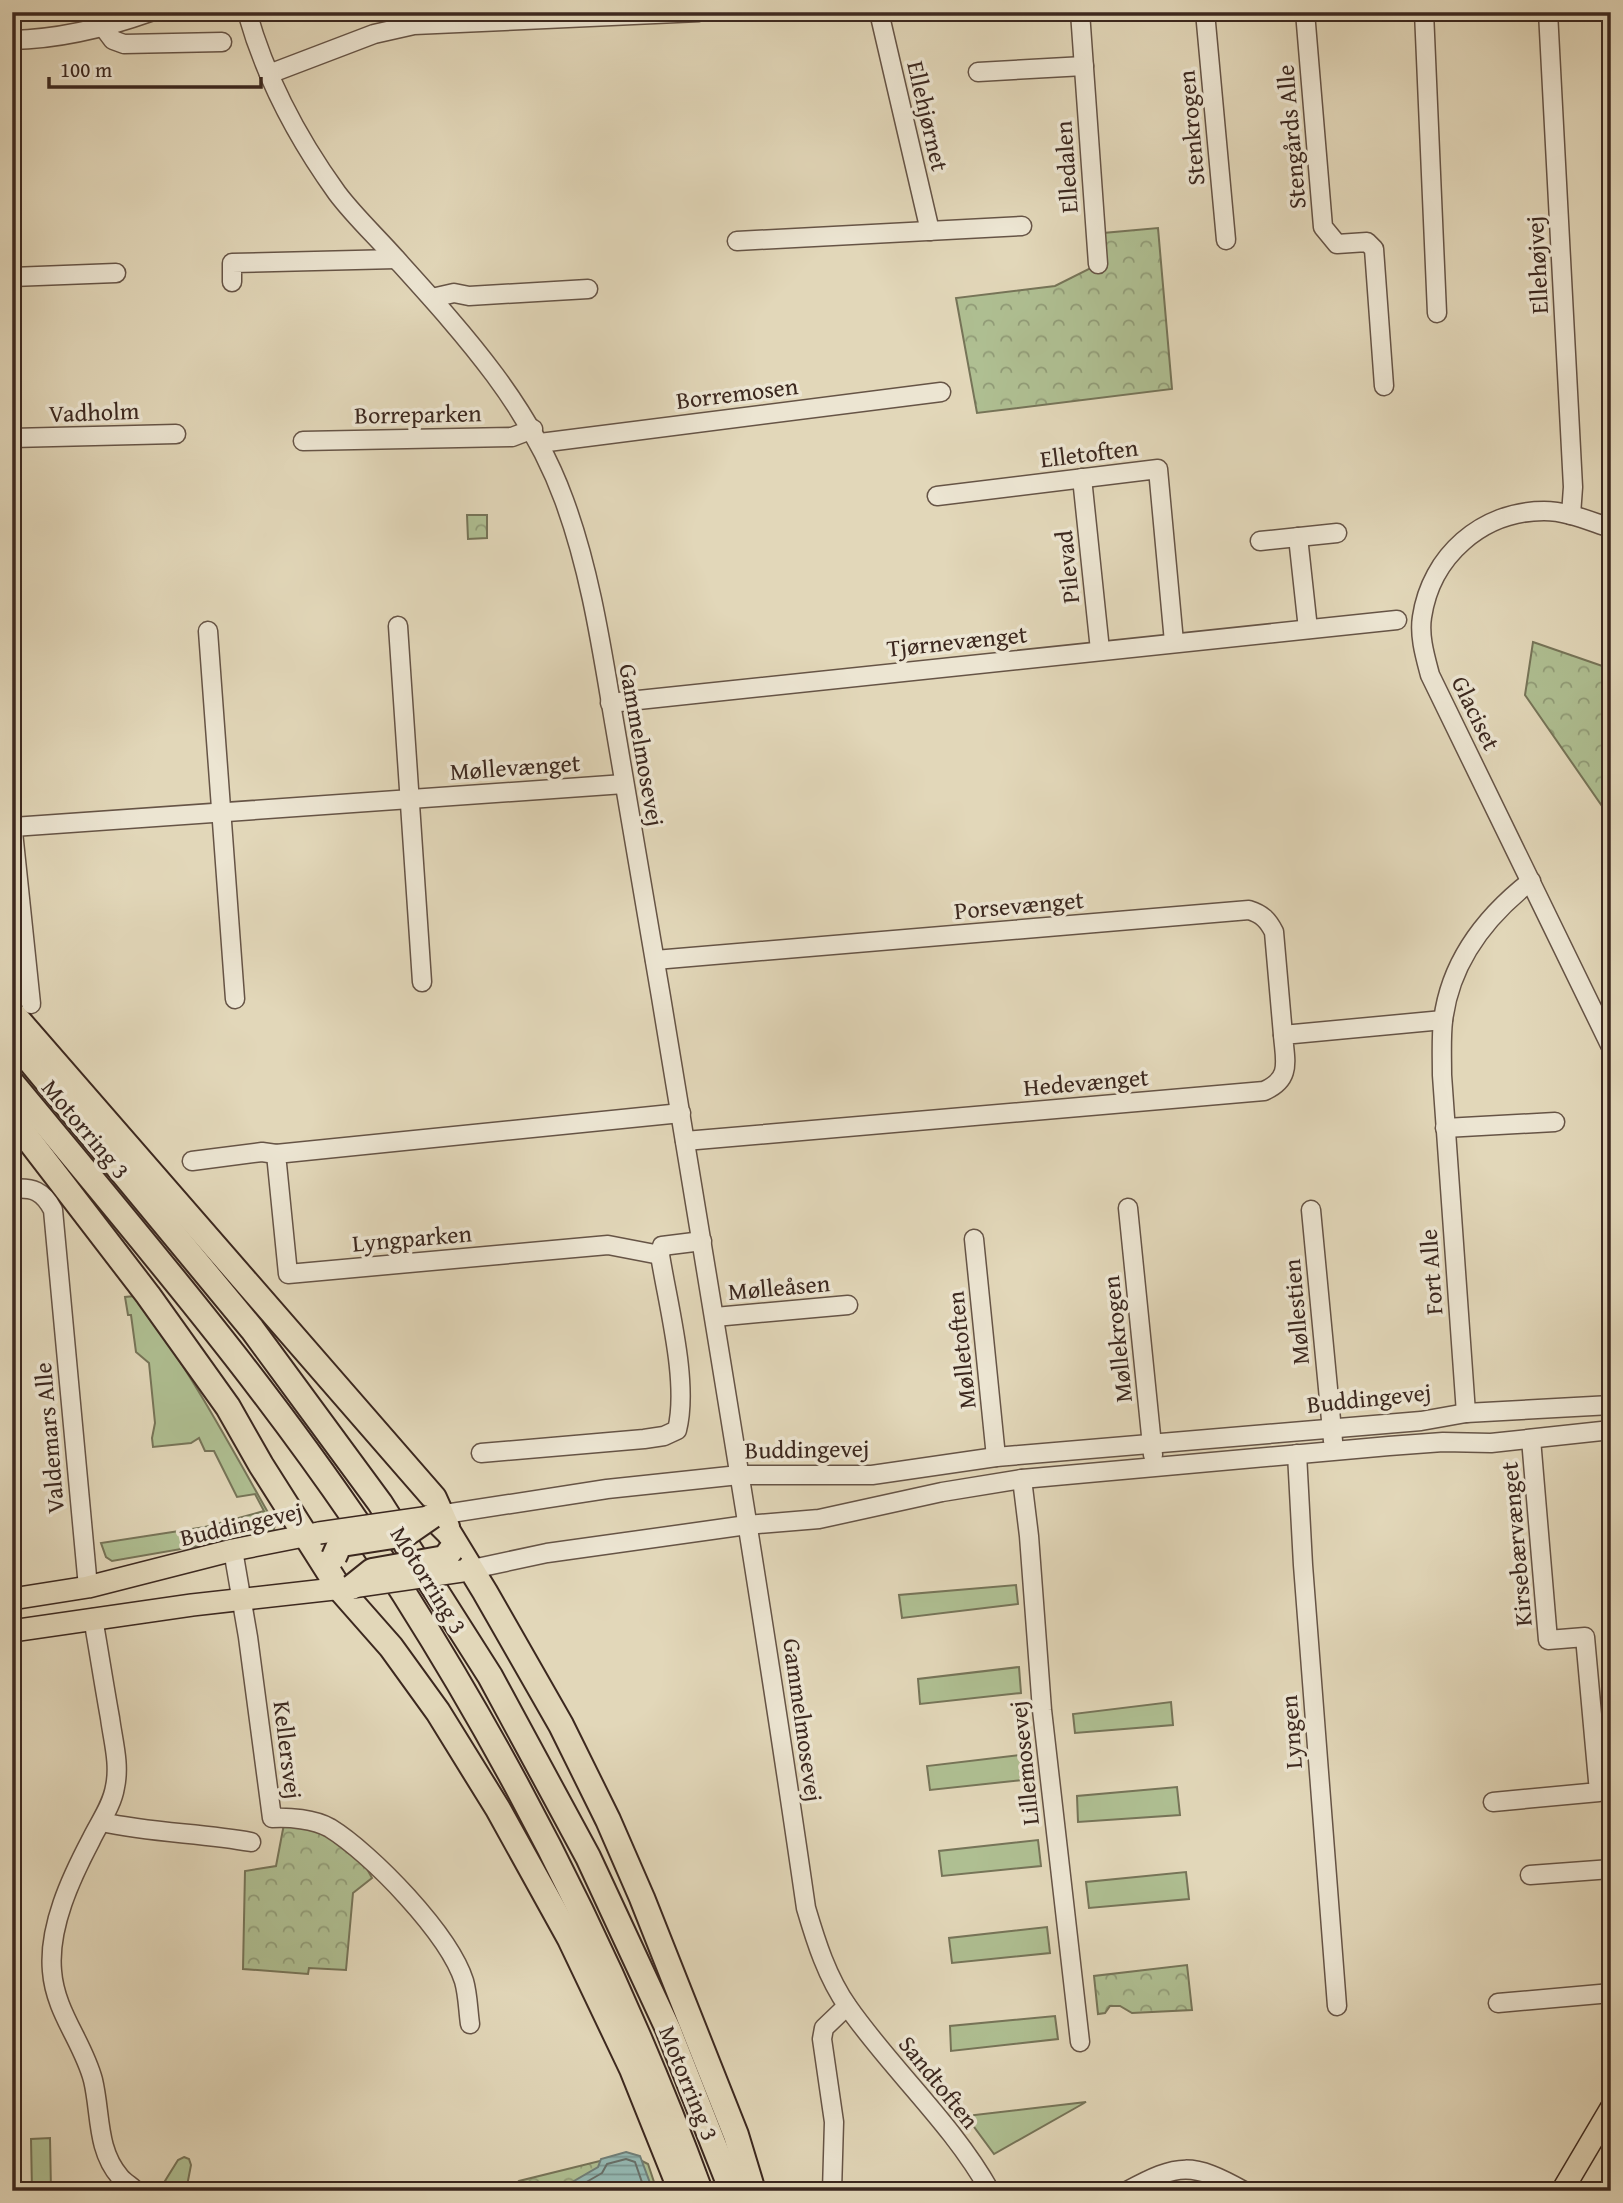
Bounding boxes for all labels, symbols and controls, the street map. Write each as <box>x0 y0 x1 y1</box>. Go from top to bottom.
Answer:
scale bar <box>49 46 261 90</box>
text: 100 m <box>60 54 112 85</box>
street label: Ellehjørnet <box>898 57 958 175</box>
street label: Stengårds Alle <box>1267 63 1315 211</box>
street label: Stenkrogen <box>1168 68 1213 187</box>
street label: Elledalen <box>1045 119 1087 214</box>
street label: Ellehøjvej <box>1517 215 1557 315</box>
street label: Borremosen <box>674 368 801 418</box>
street label: Vadholm <box>48 393 140 431</box>
street label: Borreparken <box>354 395 482 433</box>
street label: Elletoften <box>1038 430 1141 476</box>
street label: Pilevad <box>1046 529 1088 605</box>
street label: Tjørnevænget <box>885 616 1029 666</box>
street label: Gammelmosevej <box>610 661 674 829</box>
street label: Glaciset <box>1443 670 1509 757</box>
street label: Møllevænget <box>449 745 582 789</box>
street label: Porsevænget <box>953 882 1086 928</box>
street label: Hedevænget <box>1022 1059 1150 1105</box>
street label: Motorring 3 <box>34 1071 138 1187</box>
street label: Lyngparken <box>351 1215 474 1261</box>
street label: Fort Alle <box>1411 1228 1451 1316</box>
street label: Møllestien <box>1274 1257 1318 1366</box>
street label: Mølleåsen <box>727 1265 832 1309</box>
street label: Møllekrogen <box>1093 1273 1141 1404</box>
street label: Mølletoften <box>937 1289 985 1411</box>
street label: Valdemars Alle <box>25 1361 73 1515</box>
street label: Buddingevej <box>1305 1374 1433 1422</box>
street label: Buddingevej <box>744 1430 870 1468</box>
street label: Kirsebærvænget <box>1491 1460 1541 1628</box>
street label: Buddingevej <box>176 1493 306 1555</box>
street label: Motorring 3 <box>382 1519 476 1641</box>
street label: Gammelmosevej <box>774 1636 832 1804</box>
street label: Lyngen <box>1271 1693 1311 1770</box>
street label: Kellersvej <box>265 1699 311 1801</box>
street label: Lillemosevej <box>1000 1699 1048 1827</box>
street label: Motorring 3 <box>650 2020 728 2146</box>
street label: Sandtoften <box>890 2028 988 2137</box>

